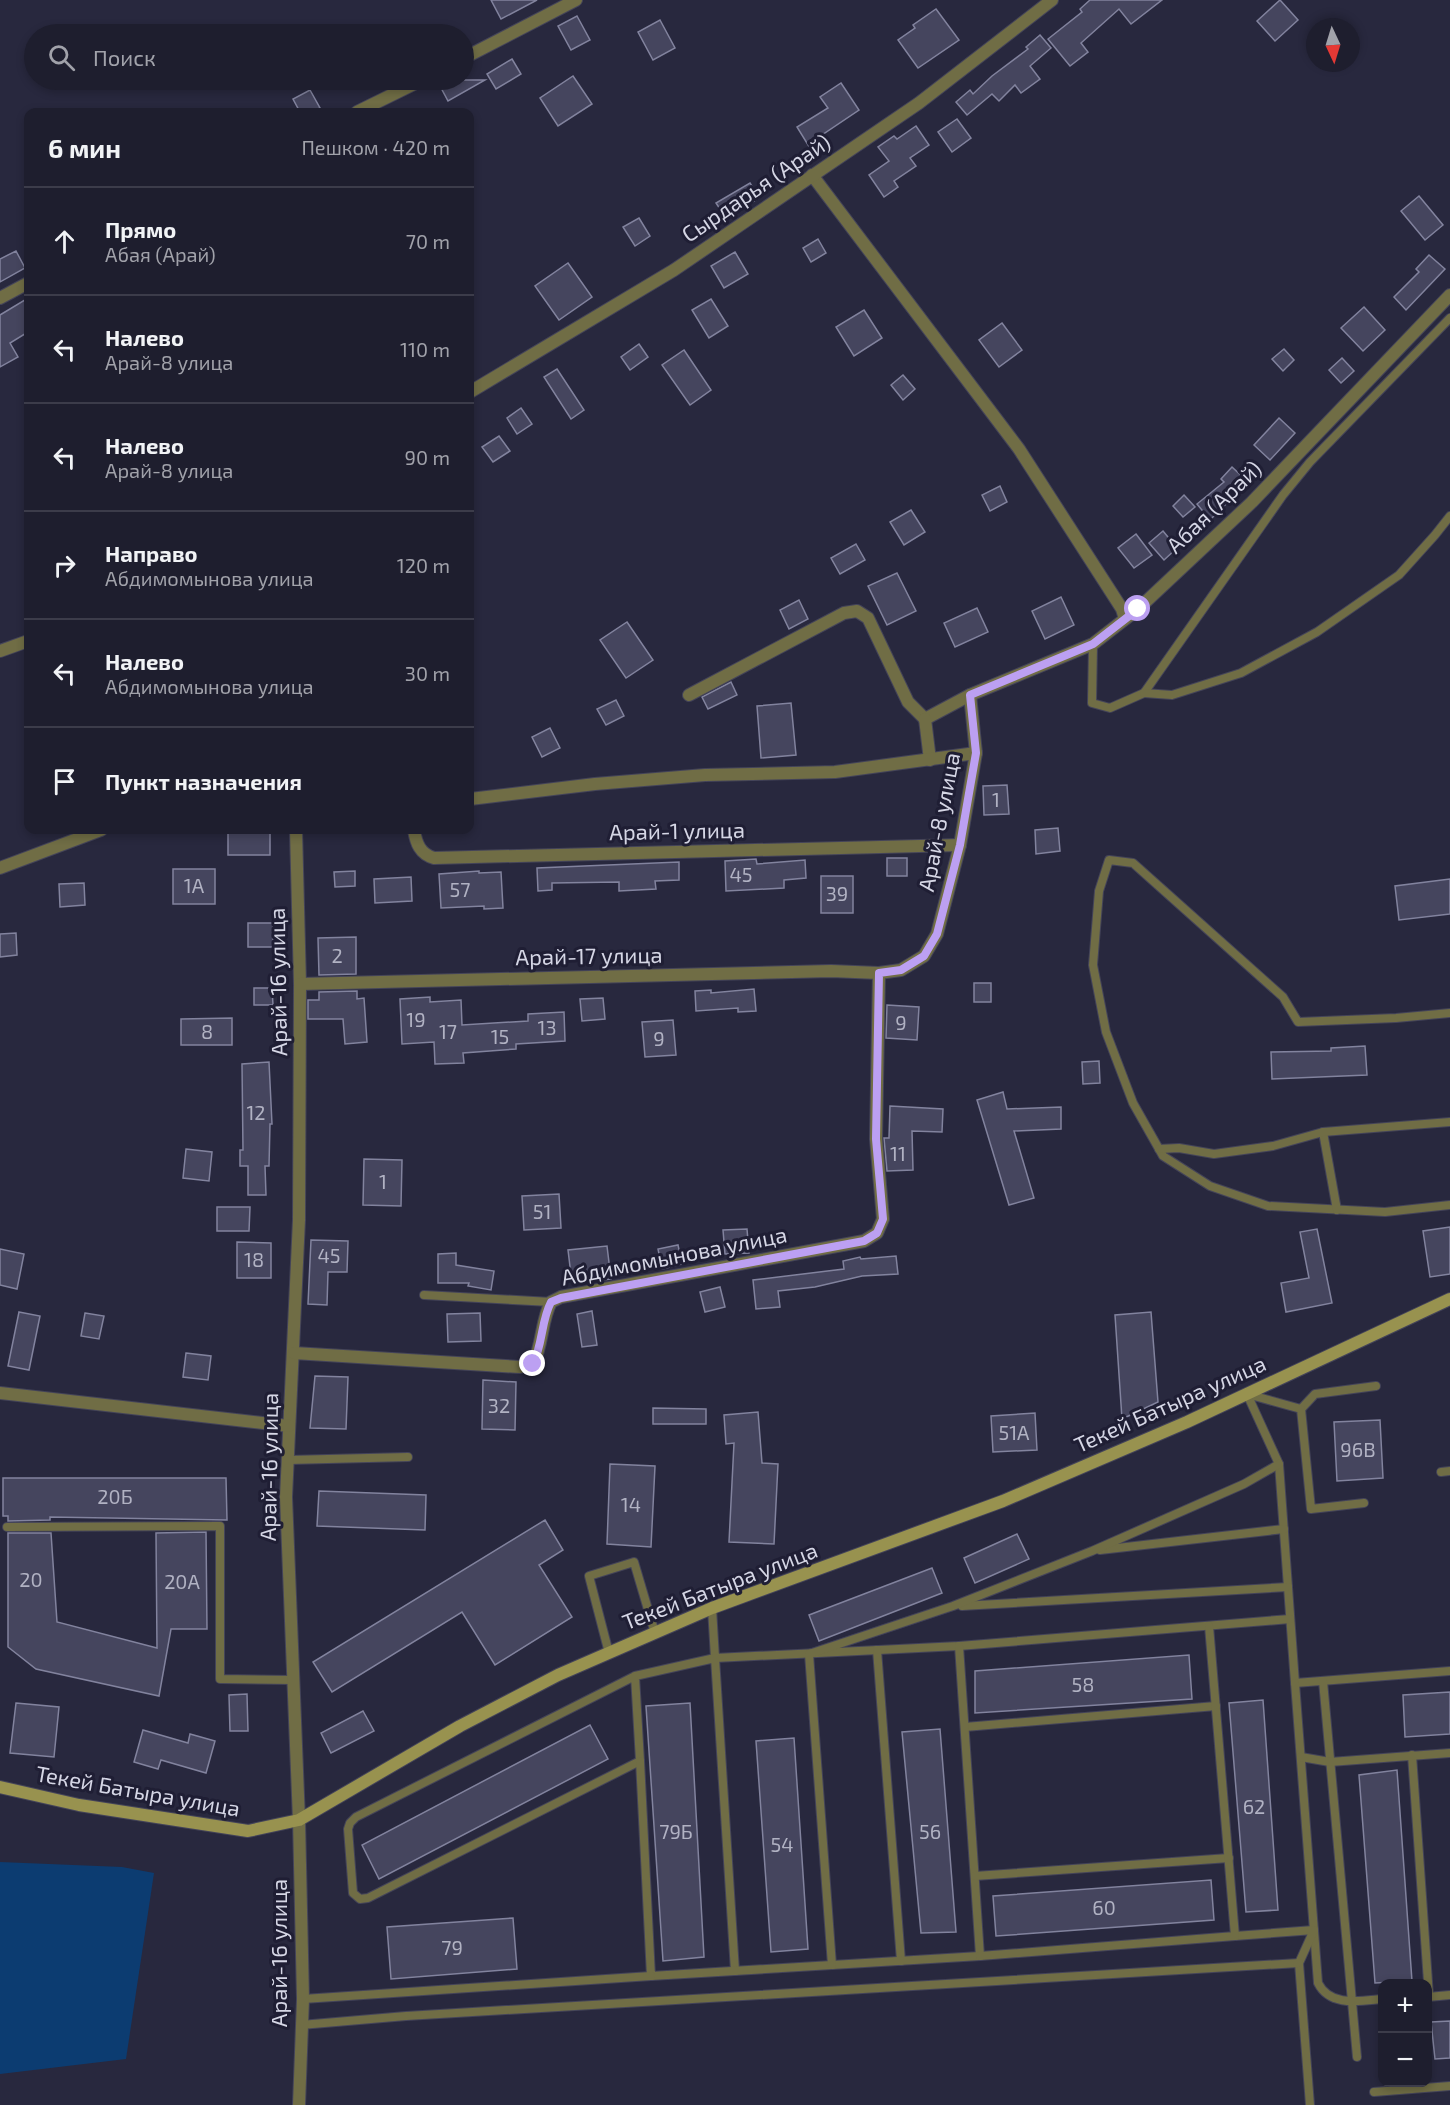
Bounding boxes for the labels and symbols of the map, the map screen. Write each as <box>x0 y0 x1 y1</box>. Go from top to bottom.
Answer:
north arrow <box>1306 18 1360 72</box>
street label: Сырдарья (Арай) <box>676 128 835 247</box>
street label: Абая (Арай) <box>1161 455 1266 558</box>
route start <box>1124 595 1150 621</box>
street label: Арай-8 улица <box>912 750 965 894</box>
house number: 1 <box>992 787 1000 811</box>
street label: Арай-1 улица <box>609 816 745 845</box>
house number: 45 <box>729 862 753 886</box>
house number: 1А <box>184 873 205 897</box>
house number: 57 <box>450 877 470 901</box>
house number: 39 <box>826 881 848 905</box>
street label: Арай-16 улица <box>263 908 292 1056</box>
street label: Арай-17 улица <box>515 941 663 970</box>
house number: 2 <box>331 943 343 967</box>
house number: 19 <box>406 1007 426 1031</box>
house number: 9 <box>895 1010 907 1034</box>
house number: 13 <box>537 1015 557 1039</box>
house number: 8 <box>201 1019 213 1043</box>
house number: 17 <box>439 1019 457 1043</box>
house number: 15 <box>491 1024 509 1048</box>
house number: 9 <box>653 1026 665 1050</box>
house number: 12 <box>246 1100 266 1124</box>
house number: 11 <box>890 1141 906 1165</box>
house number: 1 <box>379 1169 387 1193</box>
house number: 51 <box>533 1199 551 1223</box>
street label: Абдимомынова улица <box>559 1220 789 1291</box>
house number: 45 <box>317 1243 341 1267</box>
house number: 18 <box>244 1247 264 1271</box>
street label: Текей Батыра улица <box>1070 1349 1270 1458</box>
route end <box>519 1350 545 1376</box>
street label: Арай-16 улица <box>254 1393 283 1541</box>
house number: 32 <box>488 1393 510 1417</box>
house number: 51А <box>998 1420 1030 1444</box>
house number: 96В <box>1340 1437 1376 1461</box>
house number: 20Б <box>97 1484 133 1508</box>
house number: 14 <box>621 1492 641 1516</box>
street label: Текей Батыра улица <box>618 1536 821 1635</box>
house number: 20 <box>19 1567 43 1591</box>
house number: 20А <box>164 1569 200 1593</box>
house number: 58 <box>1072 1672 1094 1696</box>
street label: Текей Батыра улица <box>34 1759 242 1822</box>
house number: 62 <box>1243 1794 1265 1818</box>
house number: 79Б <box>659 1819 693 1843</box>
house number: 56 <box>919 1819 941 1843</box>
house number: 54 <box>770 1832 794 1856</box>
street label: Арай-16 улица <box>265 1879 292 2027</box>
house number: 60 <box>1092 1895 1116 1919</box>
house number: 79 <box>441 1935 463 1959</box>

